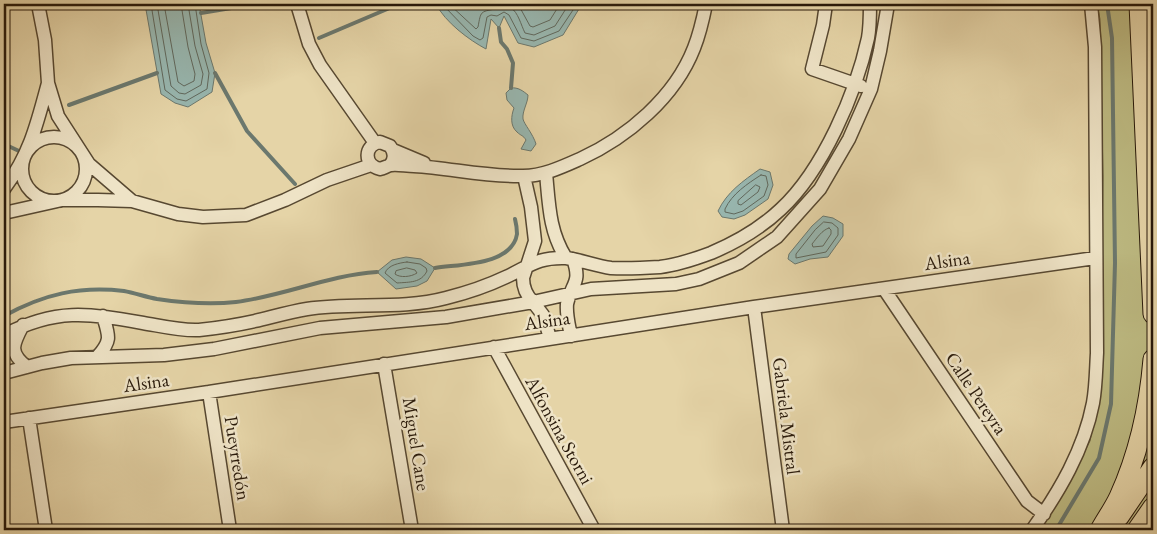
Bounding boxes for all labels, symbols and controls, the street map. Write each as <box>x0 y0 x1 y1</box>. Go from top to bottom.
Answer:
street label: Alsina <box>922 245 972 276</box>
street label: Alsina <box>522 305 572 336</box>
street label: Calle Pereyra <box>940 347 1014 440</box>
street label: Gabriela Mistral <box>767 356 806 477</box>
street label: Alsina <box>121 367 171 398</box>
street label: Alfonsina Storni <box>519 371 600 489</box>
street label: Miguel Cane <box>397 396 436 493</box>
street label: Pueyrredón <box>218 414 257 502</box>

